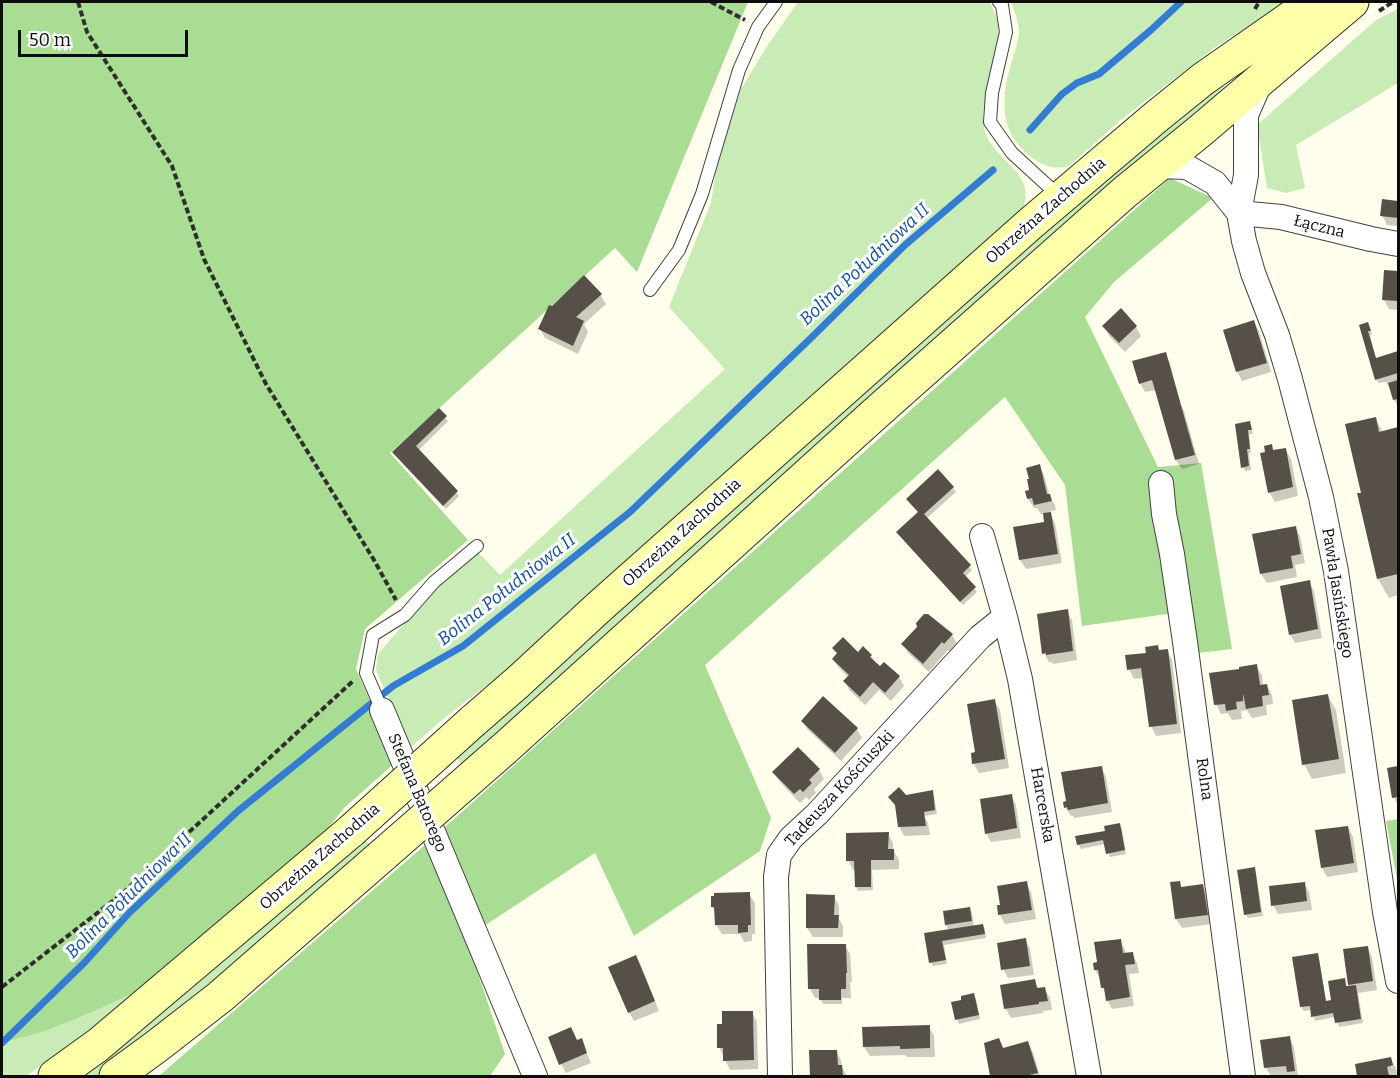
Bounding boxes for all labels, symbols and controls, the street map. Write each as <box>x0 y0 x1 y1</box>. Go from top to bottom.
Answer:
scale bar <box>21 18 190 56</box>
text: 50 m <box>29 29 71 51</box>
street label: Obrzeżna Zachodnia <box>982 154 1110 268</box>
water label: Bolina Południowa II <box>796 199 934 331</box>
street label: Łączna <box>1291 211 1347 243</box>
street label: Obrzeżna Zachodnia <box>619 475 745 591</box>
street label: Pawła Jasińskiego <box>1317 526 1357 660</box>
water label: Bolina Południowa II <box>434 529 580 651</box>
street label: Tadeusza Kościuszki <box>781 727 899 851</box>
street label: Stefana Batorego <box>383 731 451 855</box>
street label: Rolna <box>1192 756 1216 802</box>
street label: Harcerska <box>1026 766 1058 844</box>
street label: Obrzeżna Zachodnia <box>256 800 384 914</box>
water label: Bolina Południowa II <box>62 829 196 963</box>

